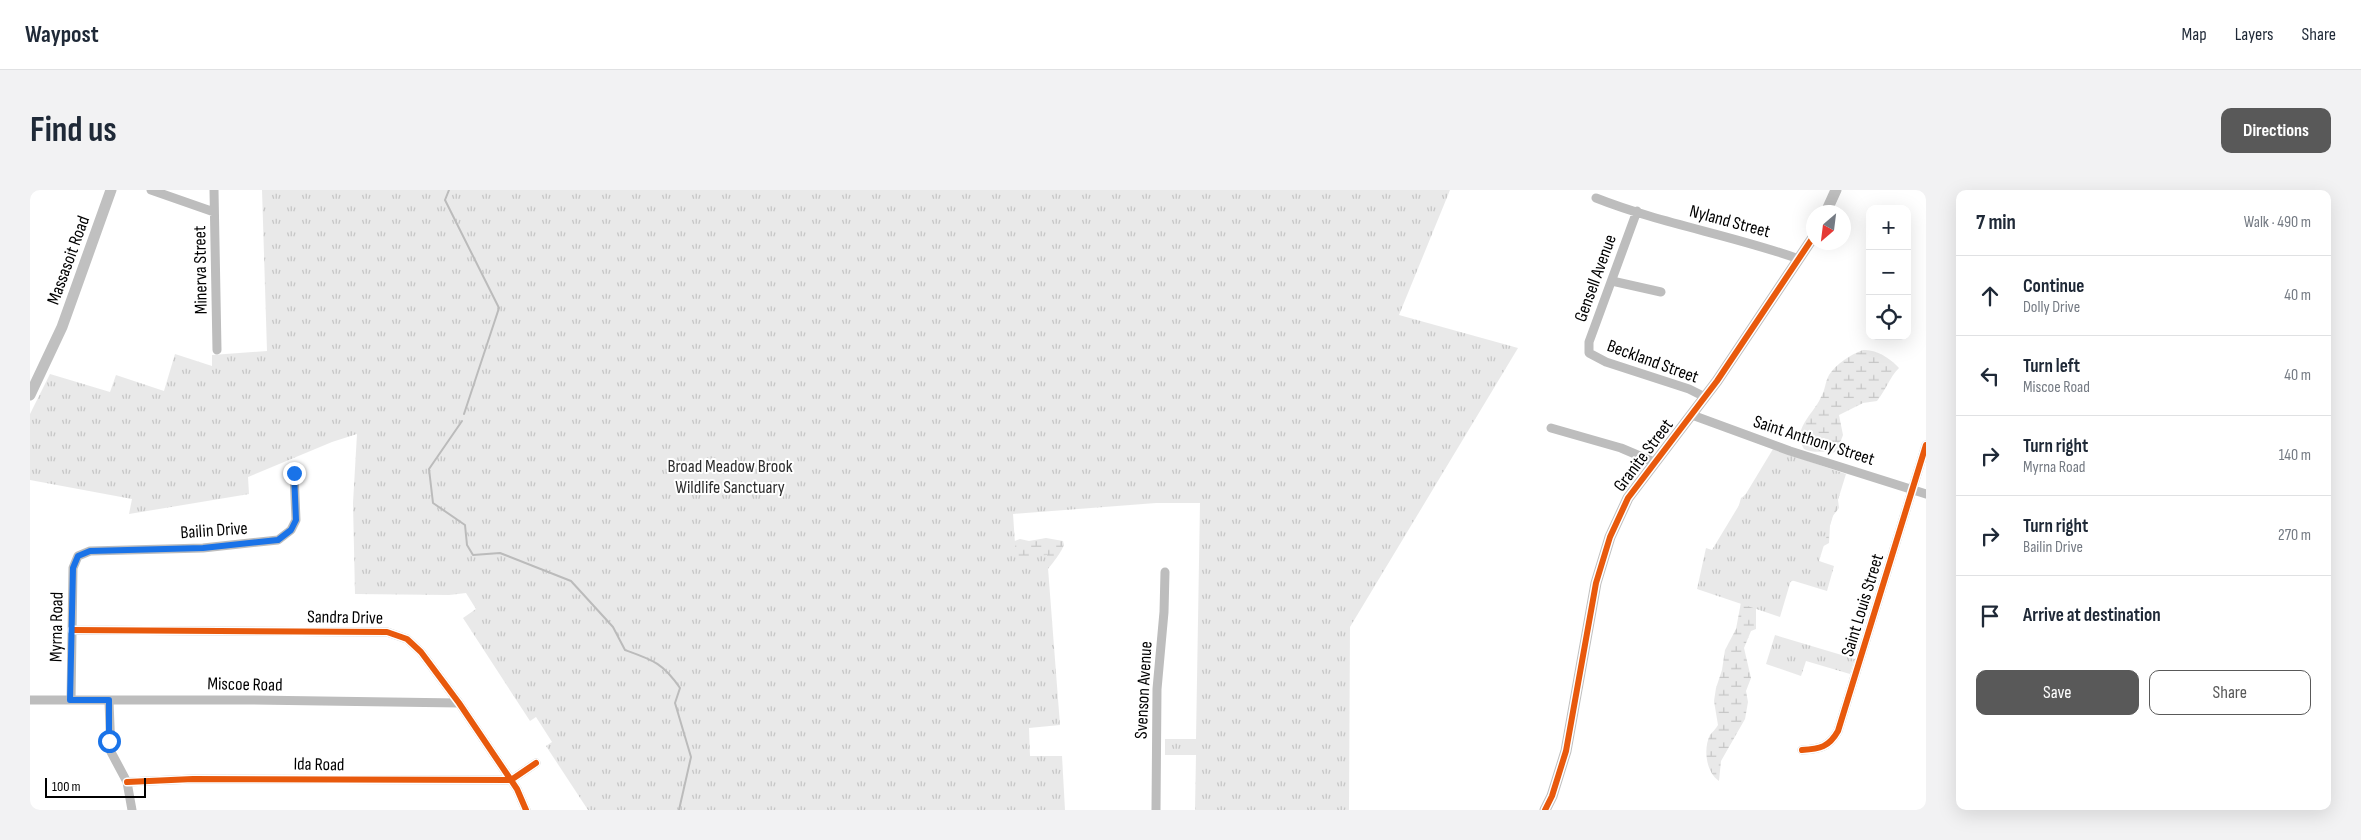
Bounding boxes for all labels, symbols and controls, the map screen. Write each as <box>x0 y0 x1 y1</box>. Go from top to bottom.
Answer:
text: Waypost <box>25 20 99 49</box>
text: Map <box>2182 24 2207 45</box>
text: Layers <box>2235 24 2274 45</box>
text: Share <box>2302 24 2336 45</box>
button: Directions <box>2221 108 2331 153</box>
text: Find us <box>30 109 117 152</box>
street label: Nyland Street <box>1687 201 1773 242</box>
north arrow <box>1806 205 1851 250</box>
map controls <box>1866 205 1911 340</box>
button: + <box>1866 205 1911 250</box>
text: 7 min <box>1976 210 2016 235</box>
street label: Massasoit Road <box>43 213 94 307</box>
text: Walk · 490 m <box>2244 213 2311 232</box>
street label: Minerva Street <box>189 225 212 315</box>
street label: Gensell Avenue <box>1570 232 1621 325</box>
button: − <box>1866 250 1911 295</box>
text: Continue <box>2023 275 2084 298</box>
icon: ahead <box>1976 282 2004 310</box>
text: 40 m <box>2284 286 2311 305</box>
button: locate <box>1866 295 1911 340</box>
text: Dolly Drive <box>2023 298 2080 317</box>
street label: Beckland Street <box>1604 335 1702 388</box>
text: Turn left <box>2023 355 2080 378</box>
icon: left <box>1976 362 2004 390</box>
text: 40 m <box>2284 366 2311 385</box>
text: Miscoe Road <box>2023 378 2090 397</box>
street label: Saint Anthony Street <box>1751 411 1878 470</box>
street label: Granite Street <box>1609 415 1678 496</box>
text: Turn right <box>2023 435 2088 458</box>
icon: right <box>1976 442 2004 470</box>
text: 140 m <box>2279 446 2311 465</box>
park label: Broad Meadow Brook Wildlife Sanctuary <box>667 456 793 498</box>
text: Myrna Road <box>2023 458 2085 477</box>
route end <box>283 462 306 485</box>
text: Turn right <box>2023 515 2088 538</box>
street label: Bailin Drive <box>180 518 248 543</box>
icon: right <box>1976 522 2004 550</box>
text: 270 m <box>2278 526 2311 545</box>
text: Bailin Drive <box>2023 538 2083 557</box>
street label: Saint Louis Street <box>1837 551 1888 659</box>
street label: Myrna Road <box>45 592 68 662</box>
icon: arrive <box>1976 602 2004 630</box>
text: Arrive at destination <box>2023 604 2161 627</box>
street label: Sandra Drive <box>307 606 383 629</box>
street label: Svenson Avenue <box>1130 641 1157 739</box>
button: Save <box>1976 670 2139 715</box>
button: Share <box>2149 670 2311 715</box>
street label: Miscoe Road <box>207 673 283 696</box>
route start <box>98 730 121 753</box>
street label: Ida Road <box>293 754 345 775</box>
scale bar <box>45 775 146 798</box>
text: 100 m <box>52 778 81 795</box>

